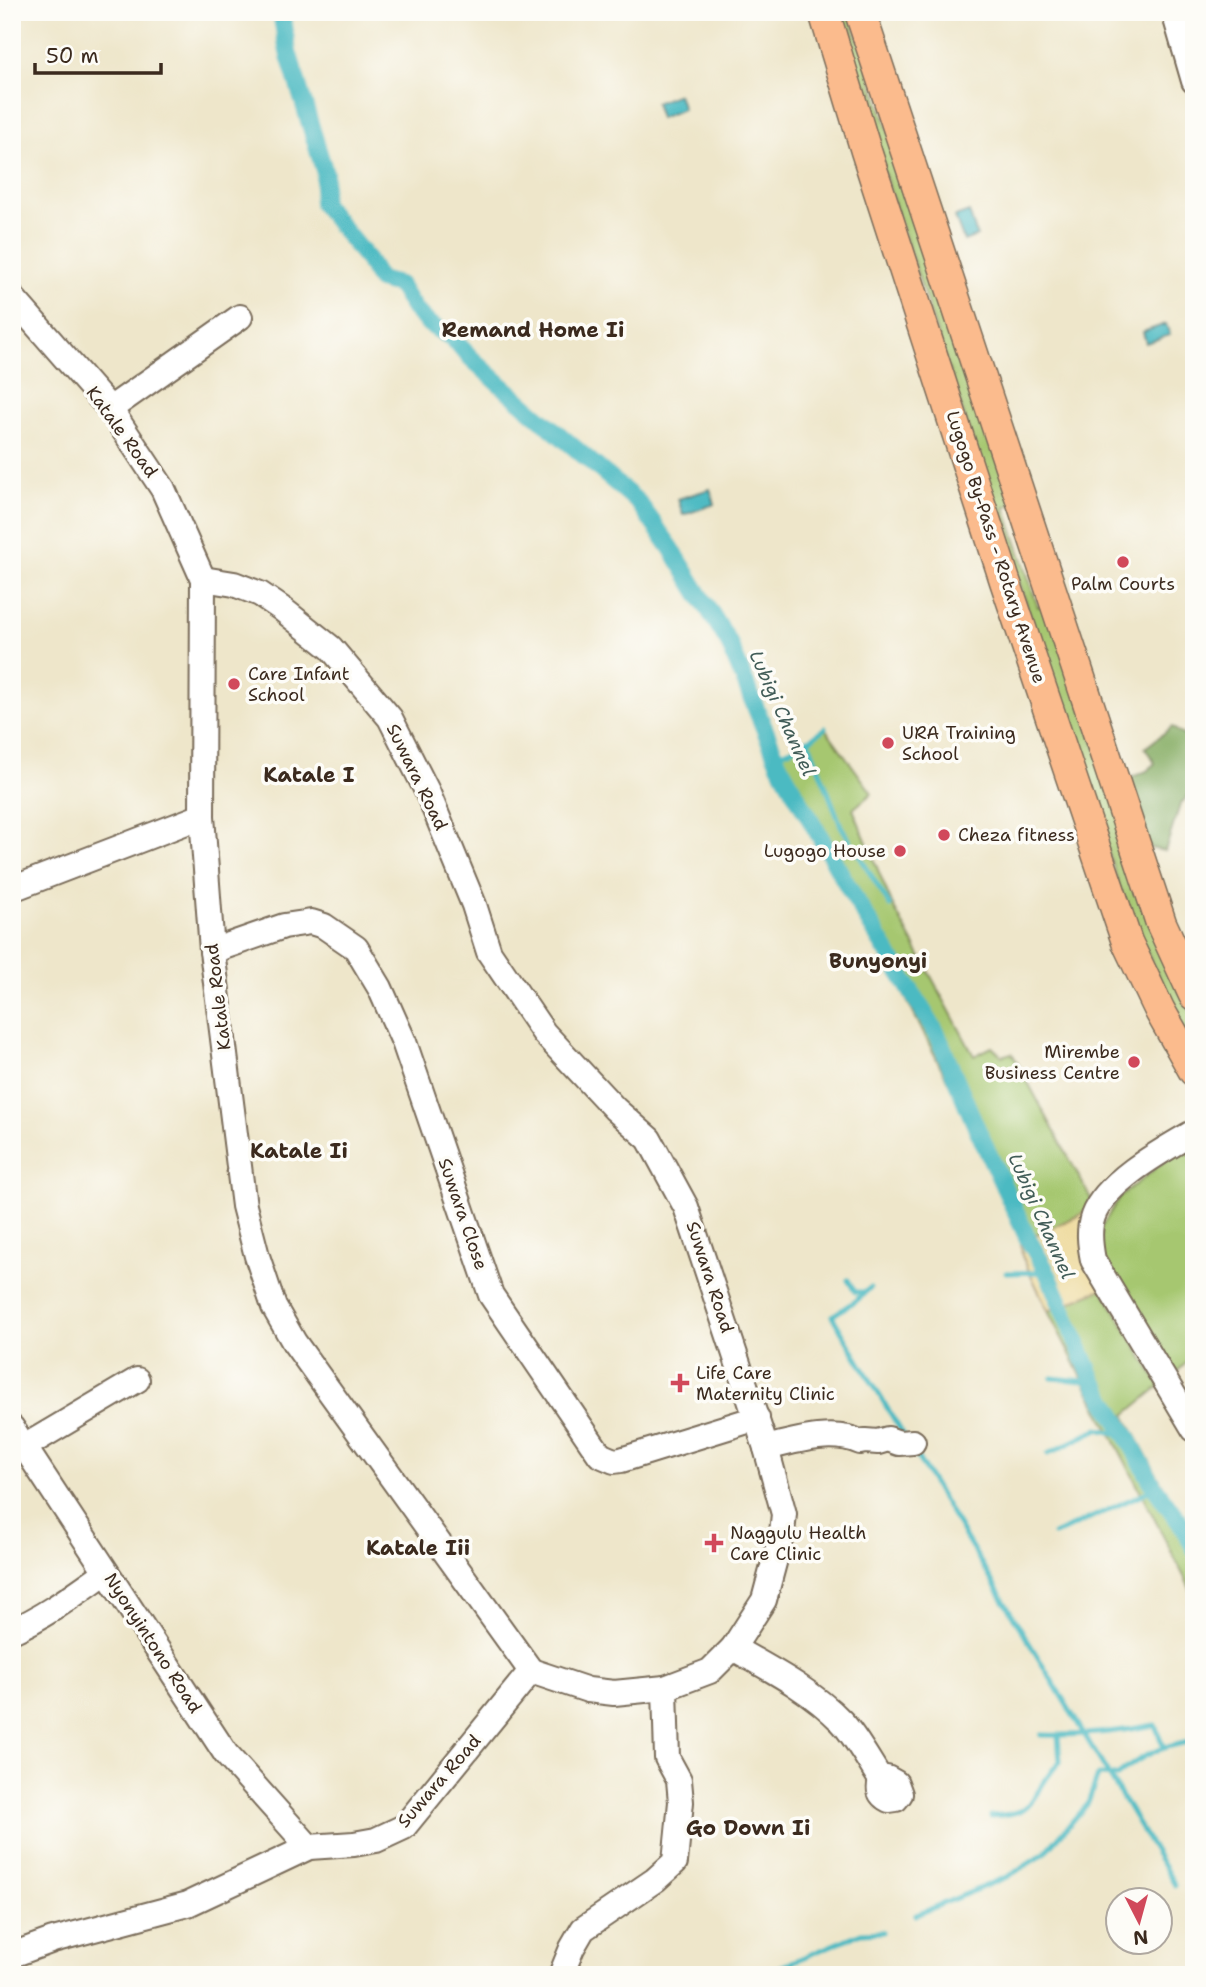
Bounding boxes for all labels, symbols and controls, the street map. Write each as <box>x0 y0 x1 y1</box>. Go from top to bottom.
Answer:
scale bar <box>35 32 161 76</box>
text: 50 m <box>46 42 99 70</box>
district label: Remand Home Ii <box>442 316 624 344</box>
street label: Katale Road <box>81 381 163 483</box>
street label: Lugogo By-Pass - Rotary Avenue <box>941 408 1051 686</box>
marker: Palm Courts <box>1115 554 1131 570</box>
place label: Palm Courts <box>1071 572 1175 596</box>
water label: Lubigi Channel <box>744 646 821 780</box>
place label: Care Infant School <box>248 662 350 707</box>
marker: Care Infant School <box>226 676 242 692</box>
street label: Suwara Road <box>381 720 453 834</box>
place label: URA Training School <box>902 721 1016 766</box>
marker: URA Training School <box>880 735 896 751</box>
district label: Katale I <box>263 761 355 789</box>
place label: Cheza fitness <box>958 823 1075 847</box>
marker: Cheza fitness <box>936 827 952 843</box>
place label: Lugogo House <box>764 839 886 863</box>
marker: Lugogo House <box>892 843 908 859</box>
street label: Katale Road <box>200 942 236 1052</box>
district label: Bunyonyi <box>829 947 927 975</box>
place label: Mirembe Business Centre <box>985 1040 1120 1085</box>
marker: Mirembe Business Centre <box>1126 1054 1142 1070</box>
district label: Katale Ii <box>250 1137 348 1165</box>
water label: Lubigi Channel <box>1003 1149 1080 1283</box>
street label: Suwara Close <box>433 1155 493 1273</box>
street label: Suwara Road <box>681 1218 739 1336</box>
place label: Life Care Maternity Clinic <box>696 1361 835 1406</box>
marker: Life Care Maternity Clinic <box>670 1373 690 1393</box>
place label: Naggulu Health Care Clinic <box>730 1521 867 1566</box>
marker: Naggulu Health Care Clinic <box>704 1533 724 1553</box>
district label: Katale Iii <box>366 1534 470 1562</box>
street label: Nyonyintono Road <box>99 1568 207 1718</box>
street label: Suwara Road <box>392 1729 486 1833</box>
district label: Go Down Ii <box>686 1814 810 1842</box>
north arrow <box>1104 1885 1174 1955</box>
text: N <box>1132 1924 1150 1951</box>

